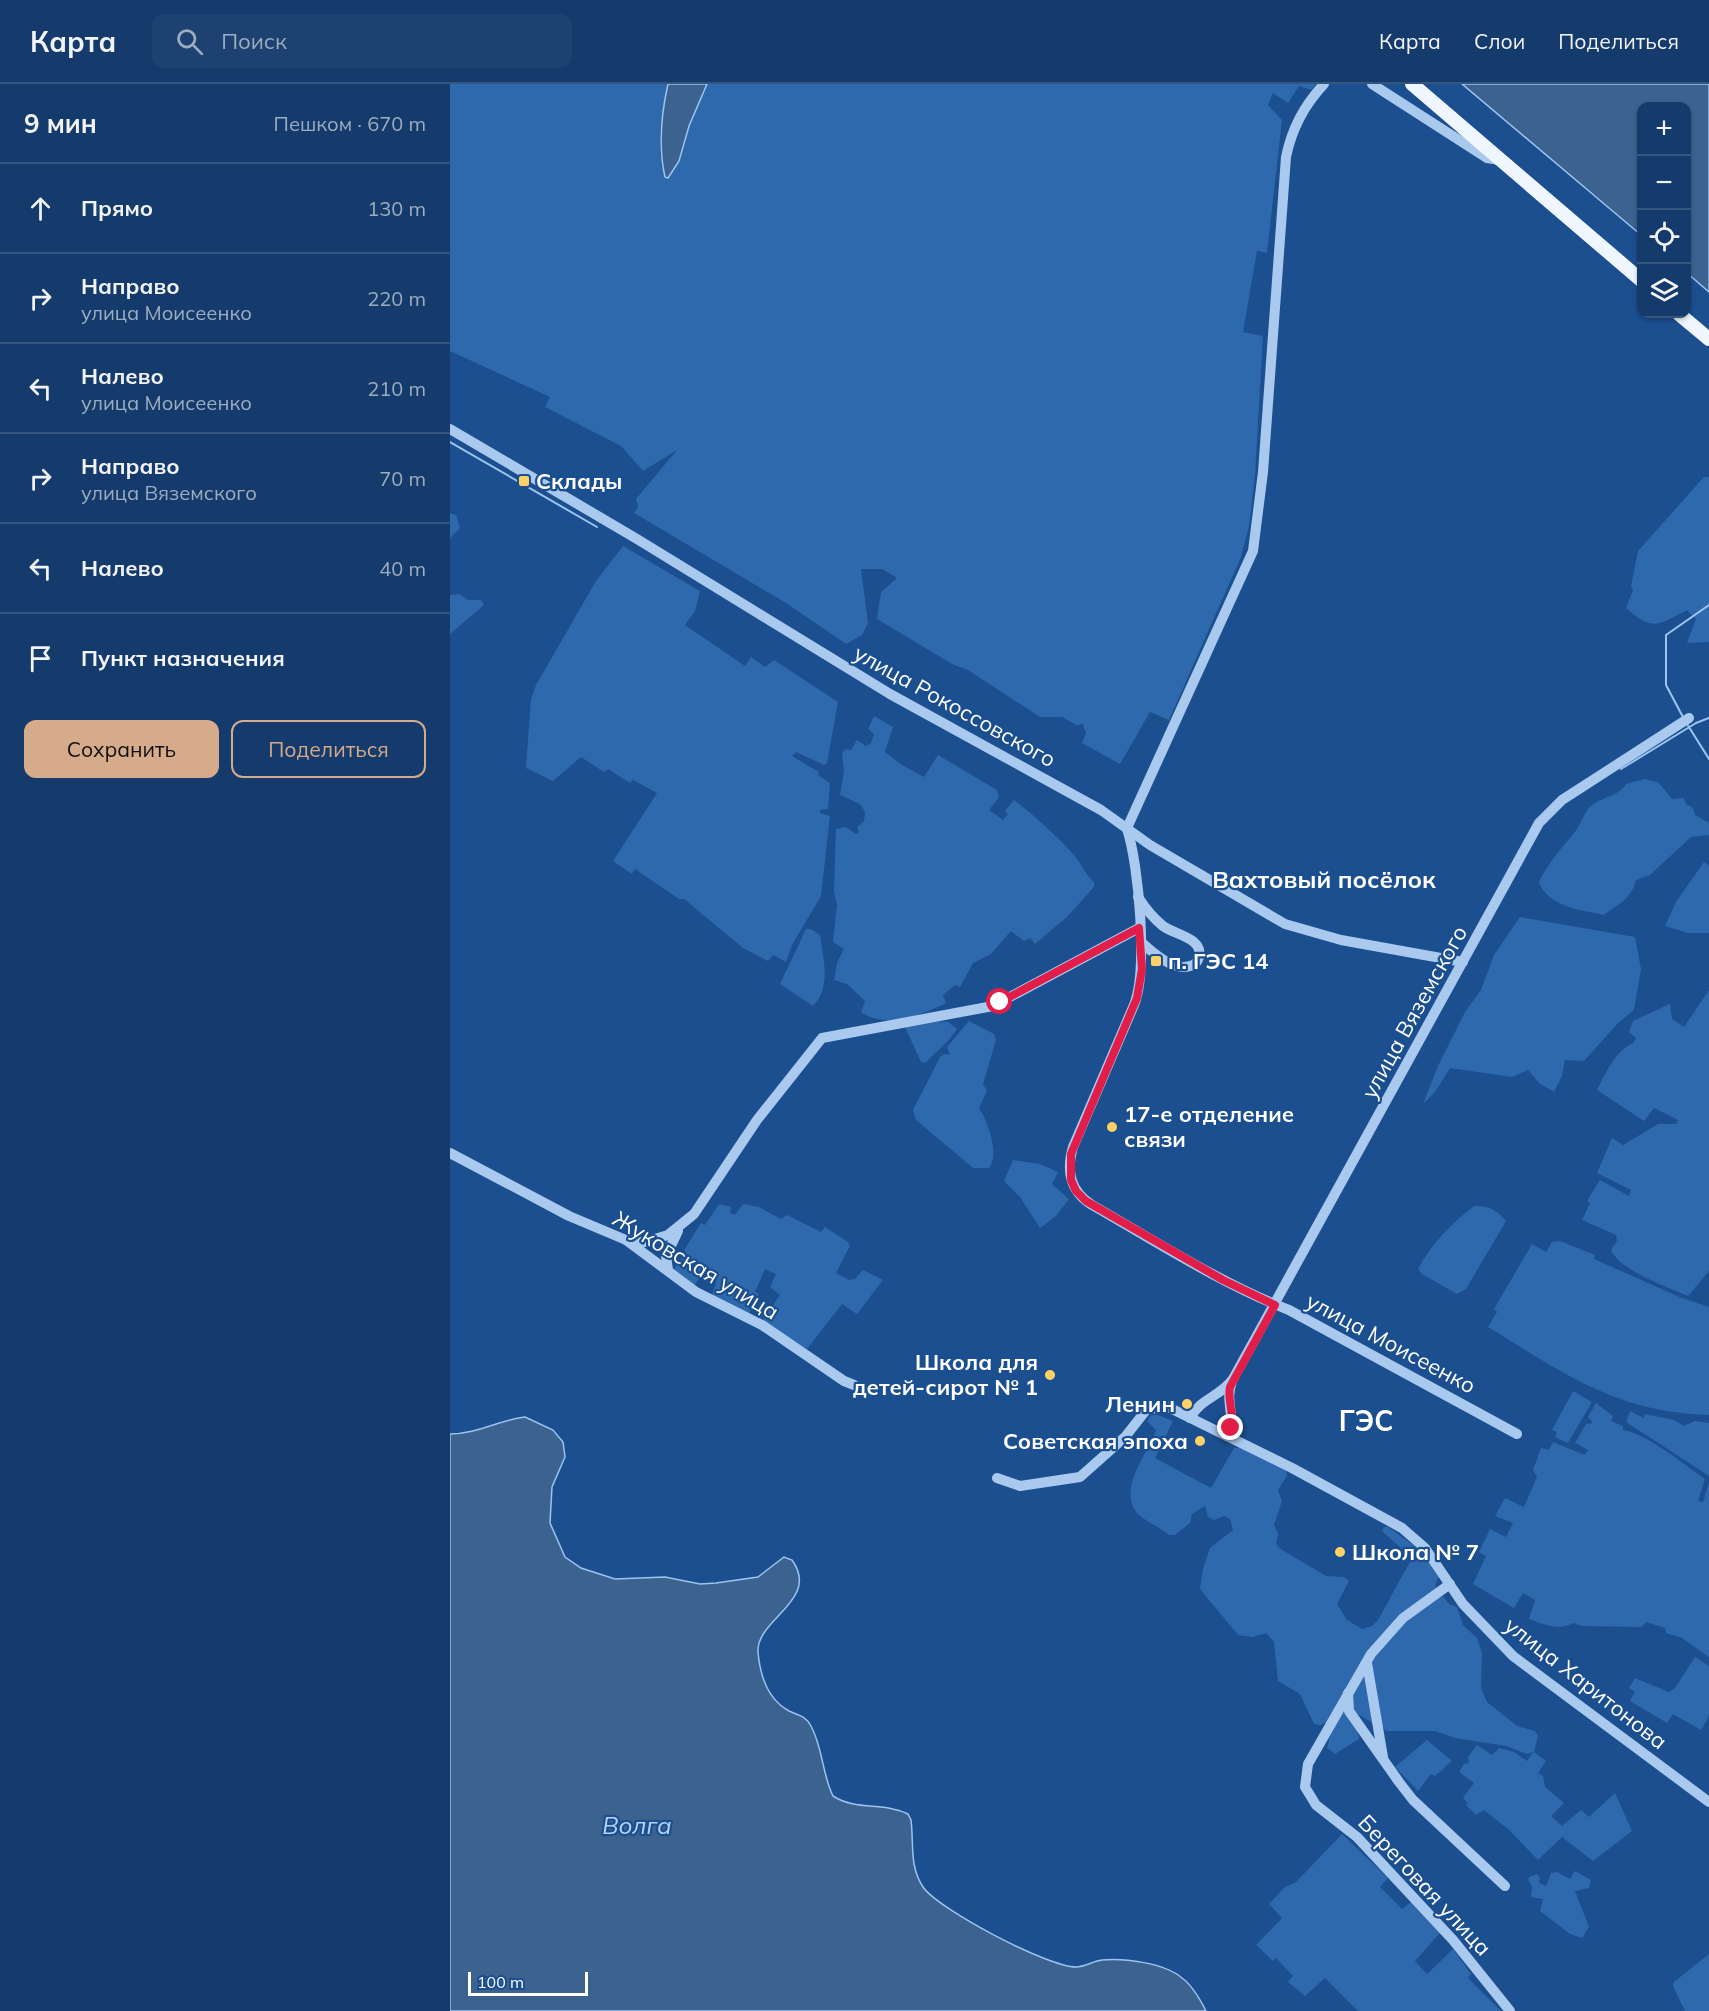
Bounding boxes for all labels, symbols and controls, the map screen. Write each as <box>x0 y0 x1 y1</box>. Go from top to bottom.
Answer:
search box <box>152 14 572 68</box>
text: Карта <box>30 24 116 59</box>
icon: search <box>173 25 206 58</box>
text: Поиск <box>221 27 287 55</box>
text: Карта <box>1379 28 1441 54</box>
text: Слои <box>1474 28 1525 54</box>
text: Поделиться <box>1558 28 1679 54</box>
map controls <box>1637 102 1691 318</box>
button: + <box>1637 102 1691 156</box>
text: 9 мин <box>24 107 97 140</box>
text: Пешком · 670 m <box>274 111 426 136</box>
button: − <box>1637 156 1691 210</box>
icon: ahead <box>24 192 57 225</box>
text: Прямо <box>81 194 153 222</box>
text: 130 m <box>367 196 426 221</box>
button: locate <box>1637 210 1691 264</box>
button: layers <box>1637 264 1691 318</box>
text: Направо <box>81 272 179 300</box>
icon: right <box>24 282 57 315</box>
text: 220 m <box>367 286 426 311</box>
text: улица Моисеенко <box>81 300 252 325</box>
text: Налево <box>81 362 164 390</box>
icon: left <box>24 372 57 405</box>
text: 210 m <box>367 376 426 401</box>
text: улица Моисеенко <box>81 390 252 415</box>
text: Направо <box>81 452 179 480</box>
icon: right <box>24 462 57 495</box>
text: 70 m <box>379 466 426 491</box>
place label: Склады <box>536 467 622 495</box>
marker: Склады <box>517 474 531 488</box>
text: улица Вяземского <box>81 480 257 505</box>
icon: left <box>24 552 57 585</box>
text: Налево <box>81 554 164 582</box>
text: 40 m <box>379 556 426 581</box>
street label: улица Рокоссовского <box>849 639 1061 773</box>
icon: arrive <box>24 642 57 675</box>
text: Пункт назначения <box>81 644 285 672</box>
button: Сохранить <box>24 720 219 778</box>
button: Поделиться <box>231 720 426 778</box>
district label: Вахтовый посёлок <box>1212 864 1436 894</box>
street label: улица Вяземского <box>1355 921 1473 1103</box>
place label: п. ГЭС 14 <box>1168 947 1268 975</box>
marker: п. ГЭС 14 <box>1149 954 1163 968</box>
route start <box>986 988 1012 1014</box>
place label: 17-е отделение связи <box>1124 1100 1294 1153</box>
marker: 17-е отделение связи <box>1105 1120 1119 1134</box>
street label: Жуковская улица <box>608 1204 784 1326</box>
street label: улица Моисеенко <box>1301 1287 1481 1399</box>
place label: Школа для детей-сирот № 1 <box>853 1348 1038 1401</box>
marker: Школа для детей-сирот № 1 <box>1043 1368 1057 1382</box>
place label: Ленин <box>1105 1390 1175 1418</box>
marker: Ленин <box>1180 1397 1194 1411</box>
district label: ГЭС <box>1339 1403 1393 1438</box>
route end <box>1217 1414 1243 1440</box>
place label: Советская эпоха <box>1003 1427 1188 1455</box>
marker: Советская эпоха <box>1193 1434 1207 1448</box>
place label: Школа № 7 <box>1352 1538 1479 1566</box>
marker: Школа № 7 <box>1333 1545 1347 1559</box>
street label: улица Харитонова <box>1499 1611 1673 1755</box>
street label: Береговая улица <box>1352 1809 1498 1961</box>
water label: Волга <box>602 1810 672 1840</box>
scale bar <box>468 1969 588 1996</box>
text: 100 m <box>477 1972 524 1992</box>

